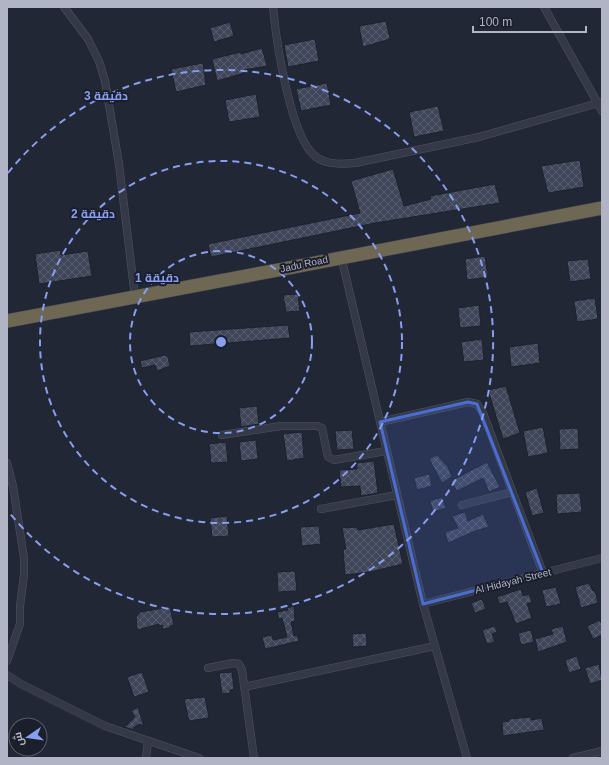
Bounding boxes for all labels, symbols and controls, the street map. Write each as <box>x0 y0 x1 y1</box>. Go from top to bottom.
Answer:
scale bar <box>473 8 586 34</box>
text: 100 m <box>479 15 512 29</box>
text: 3 دقيقة <box>84 89 128 103</box>
text: 2 دقيقة <box>71 207 115 221</box>
street label: Jadu Road <box>279 254 329 274</box>
text: 1 دقيقة <box>135 271 179 285</box>
centre of rings <box>214 335 228 349</box>
street label: Al Hidayah Street <box>474 566 552 596</box>
north arrow <box>8 717 48 757</box>
text: ش <box>11 731 27 747</box>

